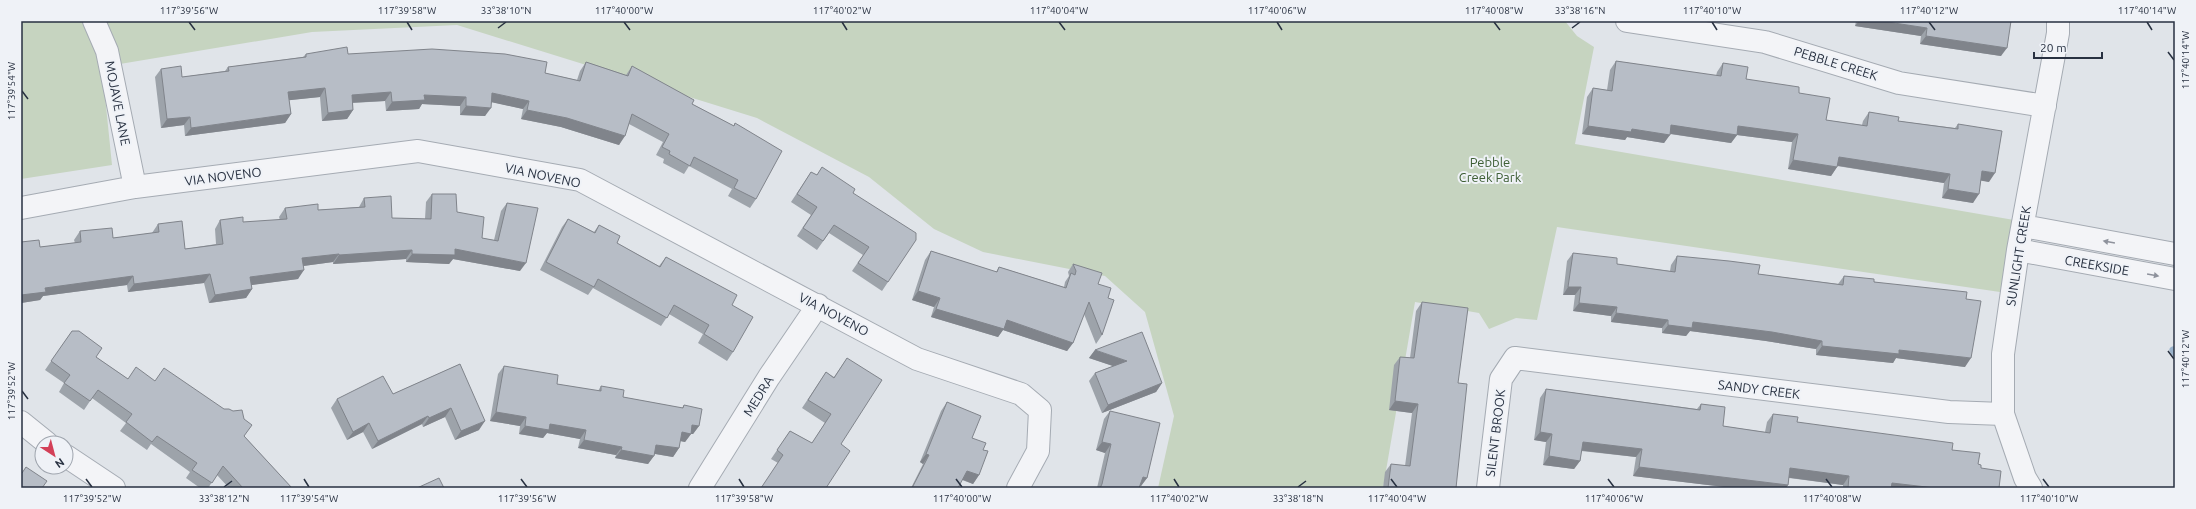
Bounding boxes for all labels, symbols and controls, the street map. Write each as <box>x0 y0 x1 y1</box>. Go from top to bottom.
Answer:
text: 117°39'56"W <box>160 5 218 16</box>
text: 117°39'58"W <box>378 5 436 16</box>
text: 33°38'10"N <box>481 5 531 16</box>
text: 117°40'00"W <box>595 5 653 16</box>
text: 117°40'02"W <box>813 5 871 16</box>
text: 117°40'04"W <box>1030 5 1088 16</box>
text: 117°40'06"W <box>1248 5 1306 16</box>
text: 117°40'08"W <box>1465 5 1523 16</box>
text: 33°38'16"N <box>1555 5 1605 16</box>
text: 117°40'10"W <box>1683 5 1741 16</box>
text: 117°40'12"W <box>1900 5 1958 16</box>
text: 117°40'14"W <box>2118 5 2176 16</box>
text: 117°40'14"W <box>2180 31 2191 89</box>
scale bar <box>2034 34 2102 60</box>
text: 20 m <box>2040 41 2067 54</box>
street label: PEBBLE CREEK <box>1792 44 1880 82</box>
street label: MOJAVE LANE <box>103 60 133 146</box>
text: 117°39'54"W <box>6 62 17 120</box>
park label: Pebble Creek Park <box>1459 155 1522 184</box>
street label: VIA NOVENO <box>504 160 582 190</box>
street label: VIA NOVENO <box>184 164 262 188</box>
street label: SUNLIGHT CREEK <box>2003 205 2033 307</box>
one-way arrow <box>2103 238 2115 244</box>
street label: CREEKSIDE <box>2064 252 2130 278</box>
one-way arrow <box>2147 272 2159 278</box>
street label: VIA NOVENO <box>797 290 871 338</box>
text: 117°40'12"W <box>2180 330 2191 388</box>
text: 117°39'52"W <box>6 362 17 420</box>
street label: MEDRA <box>740 373 776 419</box>
street label: SANDY CREEK <box>1717 377 1801 401</box>
street label: SILENT BROOK <box>1483 388 1507 478</box>
north arrow <box>34 435 74 475</box>
text: N <box>53 456 67 470</box>
text: 117°39'52"W <box>63 493 121 504</box>
text: 33°38'12"N <box>199 493 249 504</box>
text: 117°39'54"W <box>280 493 338 504</box>
text: 117°39'56"W <box>498 493 556 504</box>
text: 117°39'58"W <box>715 493 773 504</box>
text: 117°40'00"W <box>933 493 991 504</box>
text: 117°40'02"W <box>1150 493 1208 504</box>
text: 33°38'18"N <box>1273 493 1323 504</box>
text: 117°40'04"W <box>1368 493 1426 504</box>
text: 117°40'06"W <box>1585 493 1643 504</box>
text: 117°40'08"W <box>1803 493 1861 504</box>
text: 117°40'10"W <box>2020 493 2078 504</box>

